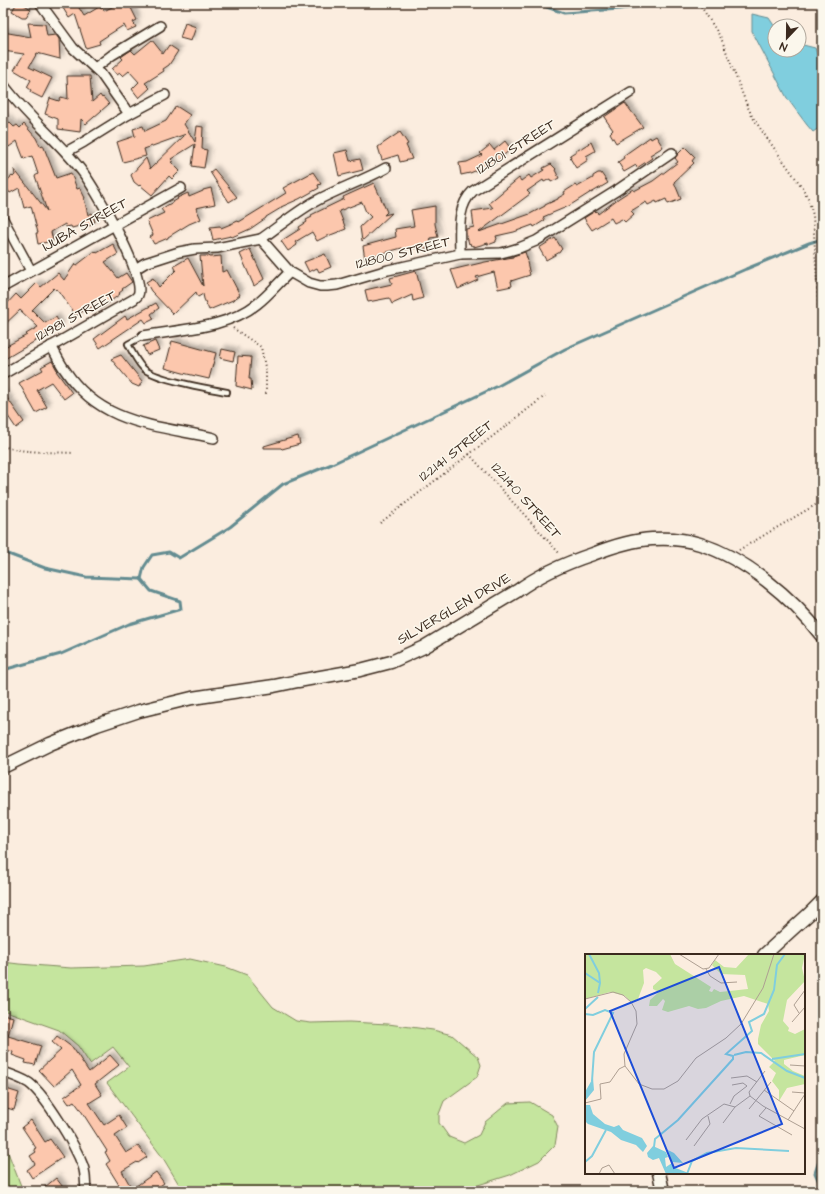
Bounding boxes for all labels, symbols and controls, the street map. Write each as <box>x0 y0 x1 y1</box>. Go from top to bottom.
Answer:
north arrow <box>767 18 807 58</box>
text: N <box>777 39 789 55</box>
street label: 121801 STREET <box>473 115 560 179</box>
street label: IJUBA STREET <box>39 193 132 257</box>
street label: 121800 STREET <box>354 232 453 274</box>
street label: 121981 STREET <box>32 286 120 346</box>
street label: 122141 STREET <box>415 415 498 486</box>
street label: 122140 STREET <box>486 458 566 544</box>
street label: SILVERGLEN DRIVE <box>394 568 515 650</box>
inset map <box>585 954 805 1174</box>

